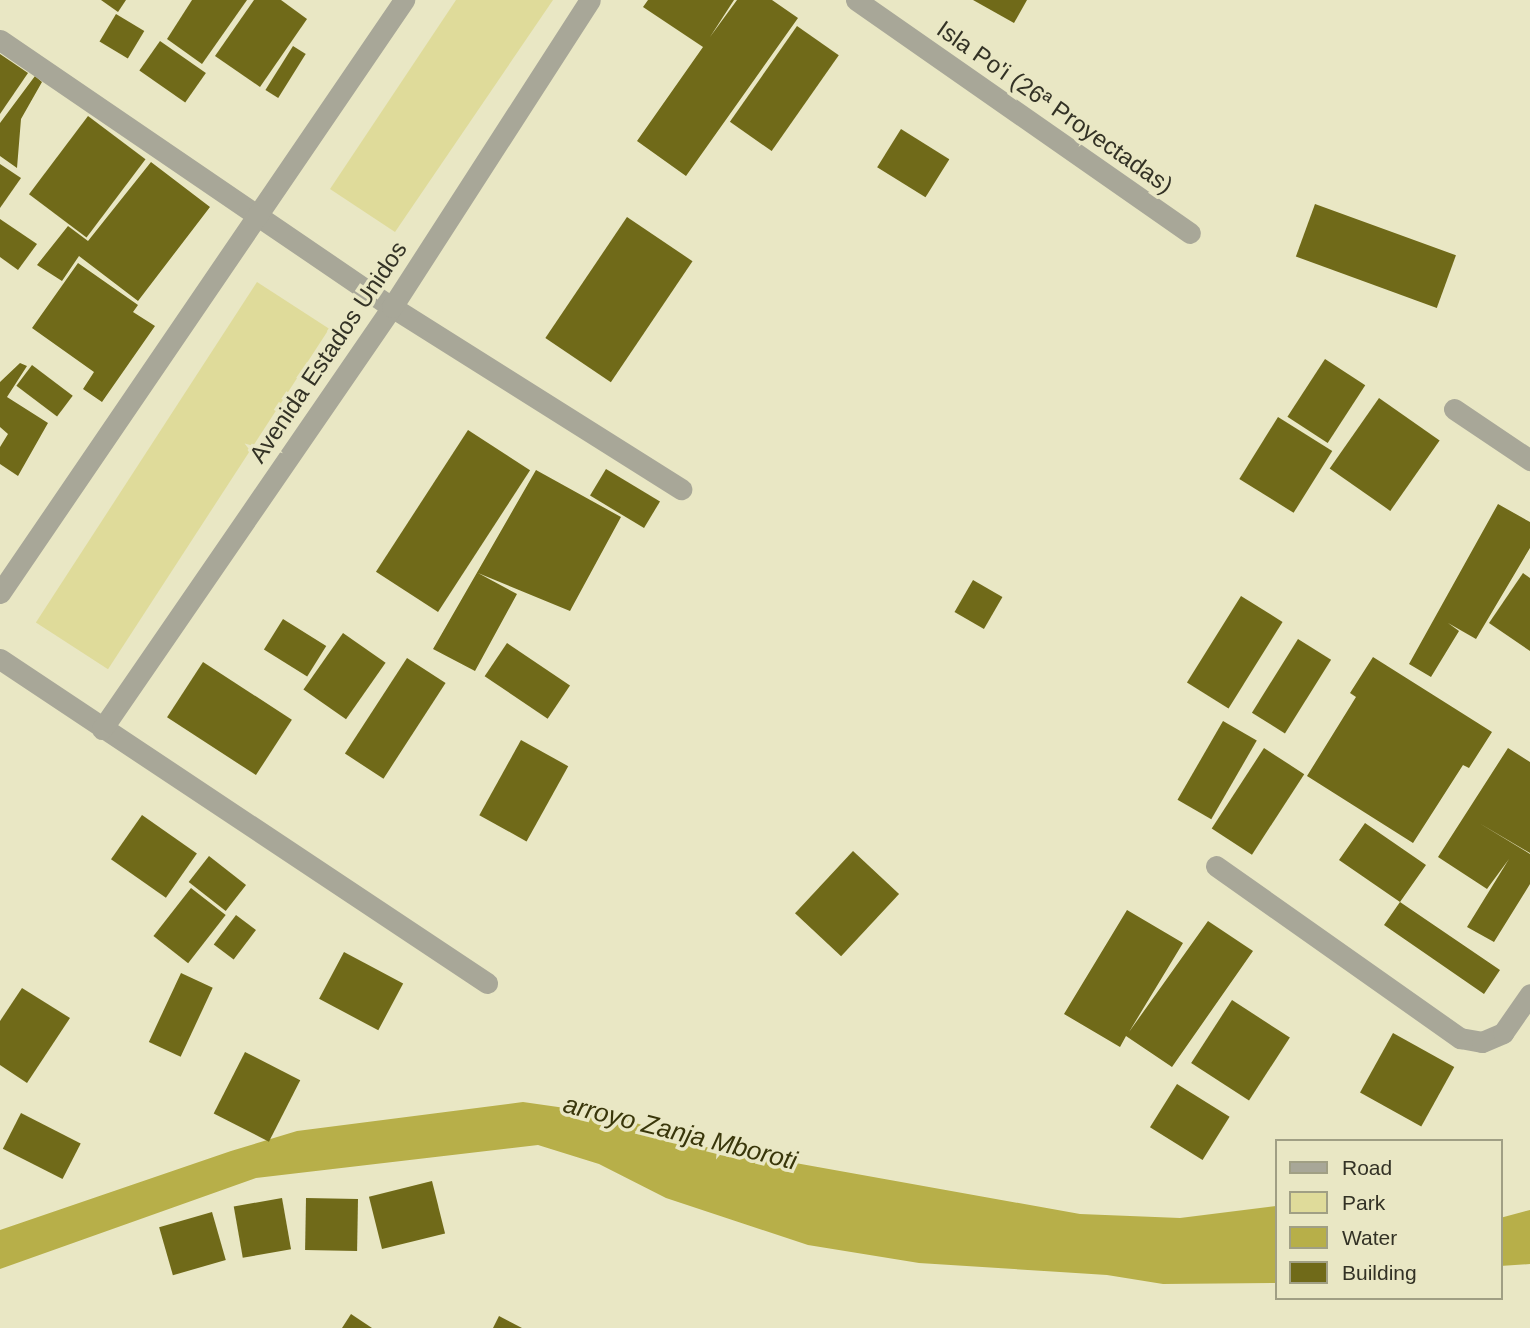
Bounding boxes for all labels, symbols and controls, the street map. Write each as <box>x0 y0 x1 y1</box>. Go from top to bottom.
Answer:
street label: Isla Po'i (26ª Proyectadas) <box>931 14 1179 200</box>
street label: Avenida Estados Unidos <box>243 236 413 468</box>
water label: arroyo Zanja Mboroti <box>560 1089 800 1177</box>
legend <box>1274 1139 1502 1300</box>
text: Road <box>1342 1156 1392 1179</box>
text: Park <box>1342 1191 1385 1214</box>
text: Water <box>1342 1226 1397 1249</box>
text: Building <box>1342 1261 1417 1284</box>

